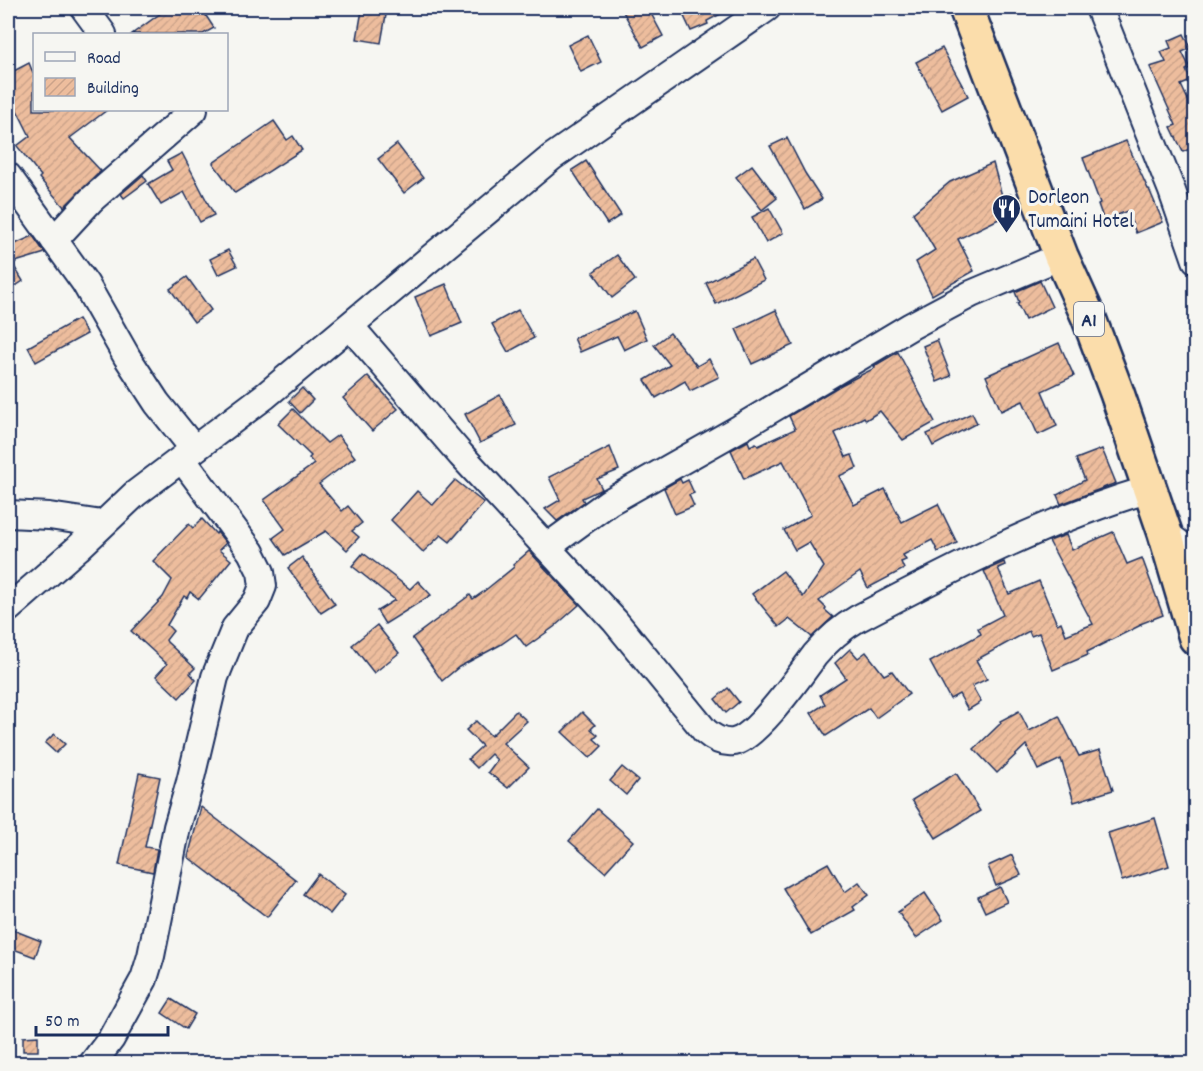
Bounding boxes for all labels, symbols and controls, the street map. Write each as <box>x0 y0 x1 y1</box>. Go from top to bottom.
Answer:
legend <box>33 33 228 111</box>
text: Road <box>87 47 121 72</box>
text: Building <box>87 77 139 102</box>
place label: Dorleon Tumaini Hotel <box>1028 184 1134 238</box>
restaurant icon: Dorleon Tumaini Hotel <box>991 192 1023 234</box>
road number: A1 <box>1074 302 1104 336</box>
scale bar <box>36 999 168 1037</box>
text: 50 m <box>45 1010 80 1035</box>

